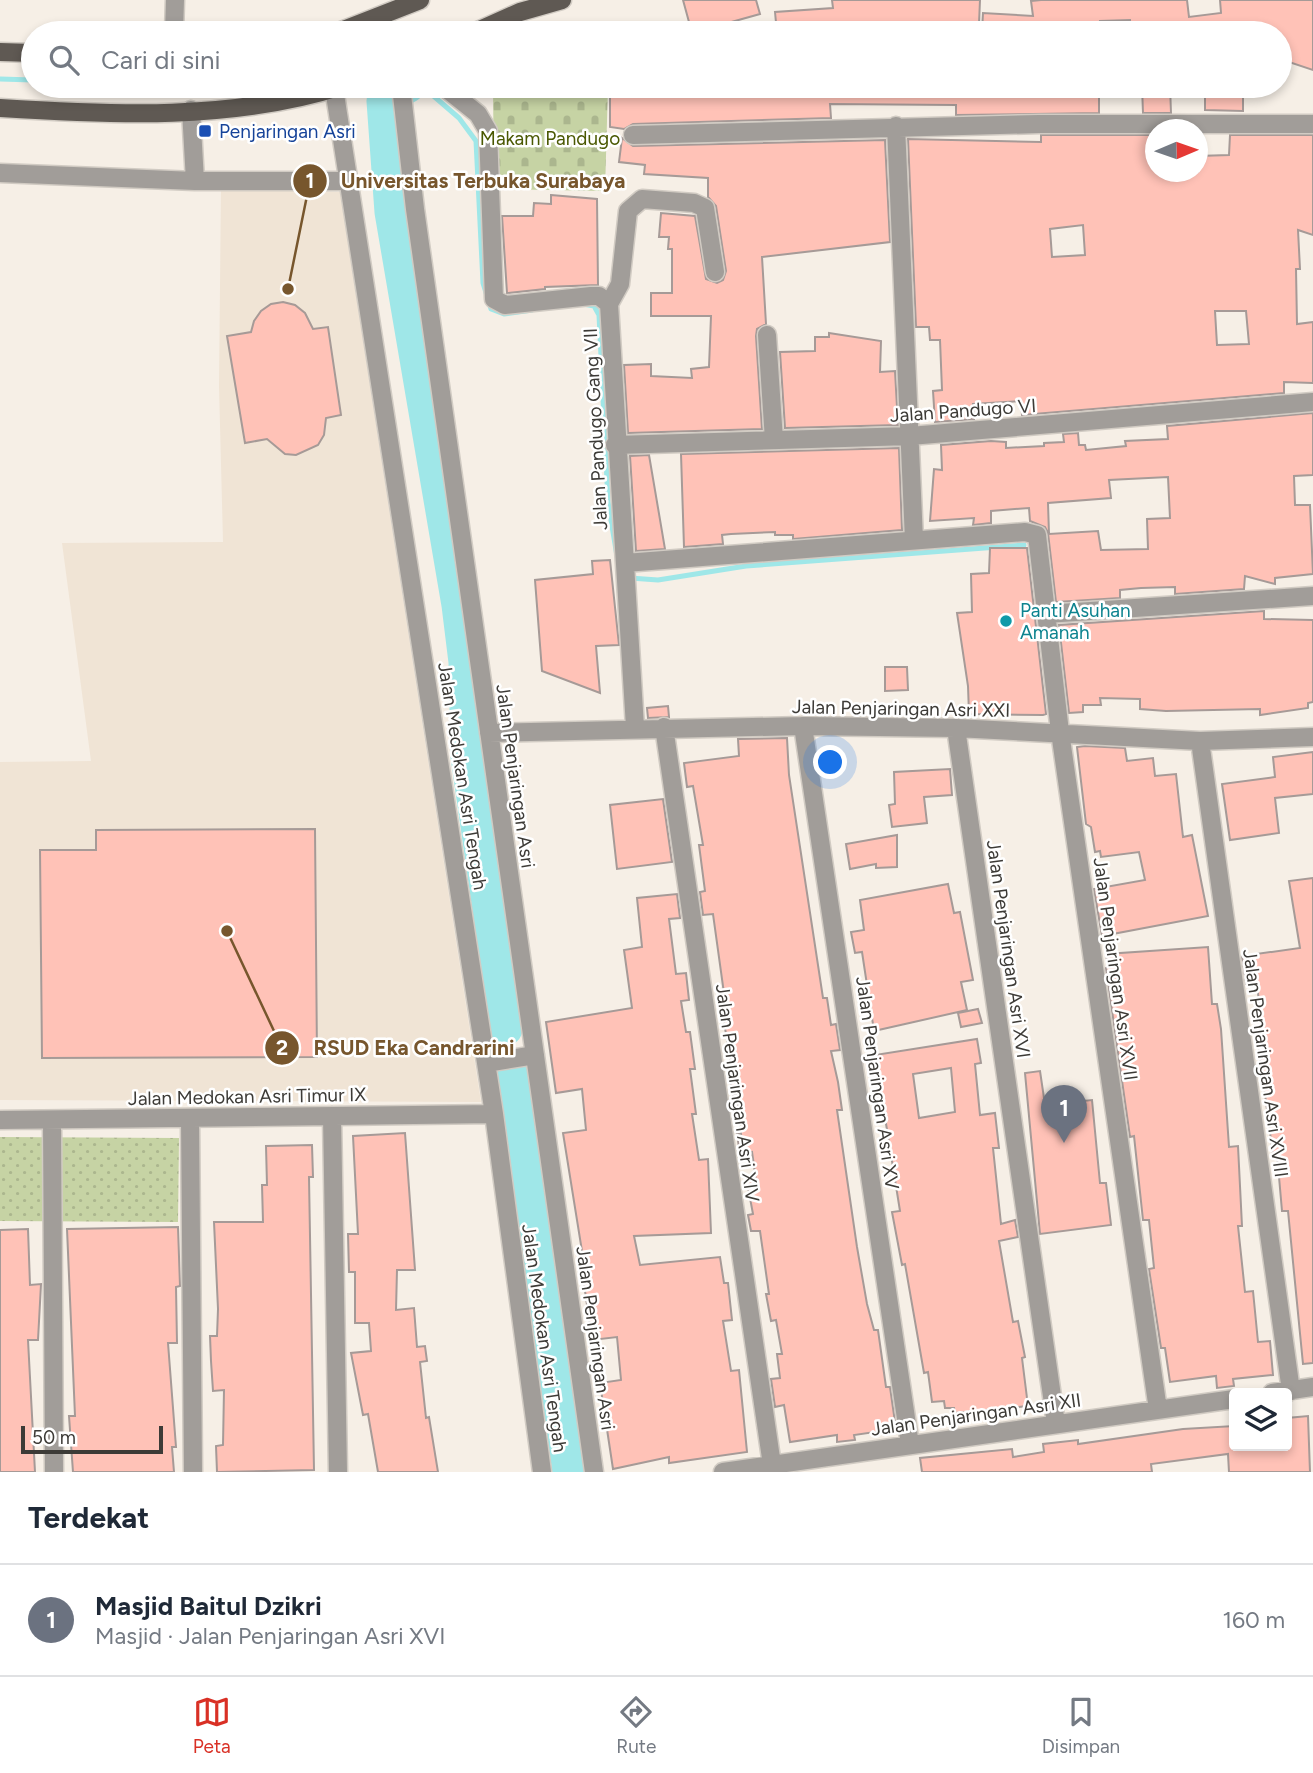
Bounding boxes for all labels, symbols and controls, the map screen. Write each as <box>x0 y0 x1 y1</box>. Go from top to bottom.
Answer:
search box <box>21 21 1292 98</box>
icon: search <box>45 41 83 79</box>
text: Cari di sini <box>101 44 221 76</box>
north arrow <box>1145 119 1208 182</box>
place label: Penjaringan Asri <box>219 120 356 143</box>
marker: Penjaringan Asri <box>197 123 213 139</box>
park label: Makam Pandugo <box>480 127 620 150</box>
callout: Universitas Terbuka Surabaya <box>292 160 640 202</box>
text: 1 <box>306 168 314 193</box>
text: Universitas Terbuka Surabaya <box>341 168 625 193</box>
street label: Jalan Pandugo Gang VII <box>579 327 612 531</box>
street label: Jalan Pandugo VI <box>889 394 1037 427</box>
place label: Panti Asuhan Amanah <box>1020 599 1131 644</box>
marker: Panti Asuhan Amanah <box>998 613 1014 629</box>
street label: Jalan Medokan Asri Tengah <box>433 661 492 892</box>
street label: Jalan Penjaringan Asri <box>491 683 540 869</box>
street label: Jalan Penjaringan Asri XXI <box>792 695 1010 722</box>
your location <box>813 745 847 779</box>
street label: Jalan Penjaringan Asri XVI <box>982 839 1035 1060</box>
street label: Jalan Penjaringan Asri XVII <box>1088 856 1143 1082</box>
street label: Jalan Penjaringan Asri XVIII <box>1238 947 1293 1179</box>
street label: Jalan Penjaringan Asri XV <box>851 975 904 1191</box>
street label: Jalan Penjaringan Asri XIV <box>711 983 764 1204</box>
callout: RSUD Eka Candrarini <box>265 1027 529 1069</box>
text: 2 <box>276 1035 288 1060</box>
text: RSUD Eka Candrarini <box>314 1035 514 1060</box>
street label: Jalan Medokan Asri Timur IX <box>128 1083 367 1110</box>
pin: 1 <box>1041 1085 1087 1143</box>
street label: Jalan Medokan Asri Tengah <box>517 1222 572 1454</box>
street label: Jalan Penjaringan Asri <box>571 1245 620 1431</box>
street label: Jalan Penjaringan Asri XII <box>869 1388 1083 1441</box>
map controls <box>1229 1388 1292 1451</box>
button: layers <box>1229 1388 1292 1451</box>
scale bar <box>21 1423 163 1455</box>
text: 50 m <box>32 1426 76 1449</box>
text: Terdekat <box>28 1499 149 1536</box>
text: Masjid Baitul Dzikri <box>95 1590 322 1622</box>
text: 1 <box>46 1606 56 1634</box>
text: 160 m <box>1222 1606 1285 1634</box>
text: Masjid · Jalan Penjaringan Asri XVI <box>95 1622 445 1650</box>
tab: Peta <box>193 1693 231 1758</box>
tab: Rute <box>616 1693 656 1758</box>
tab: Disimpan <box>1042 1693 1120 1758</box>

